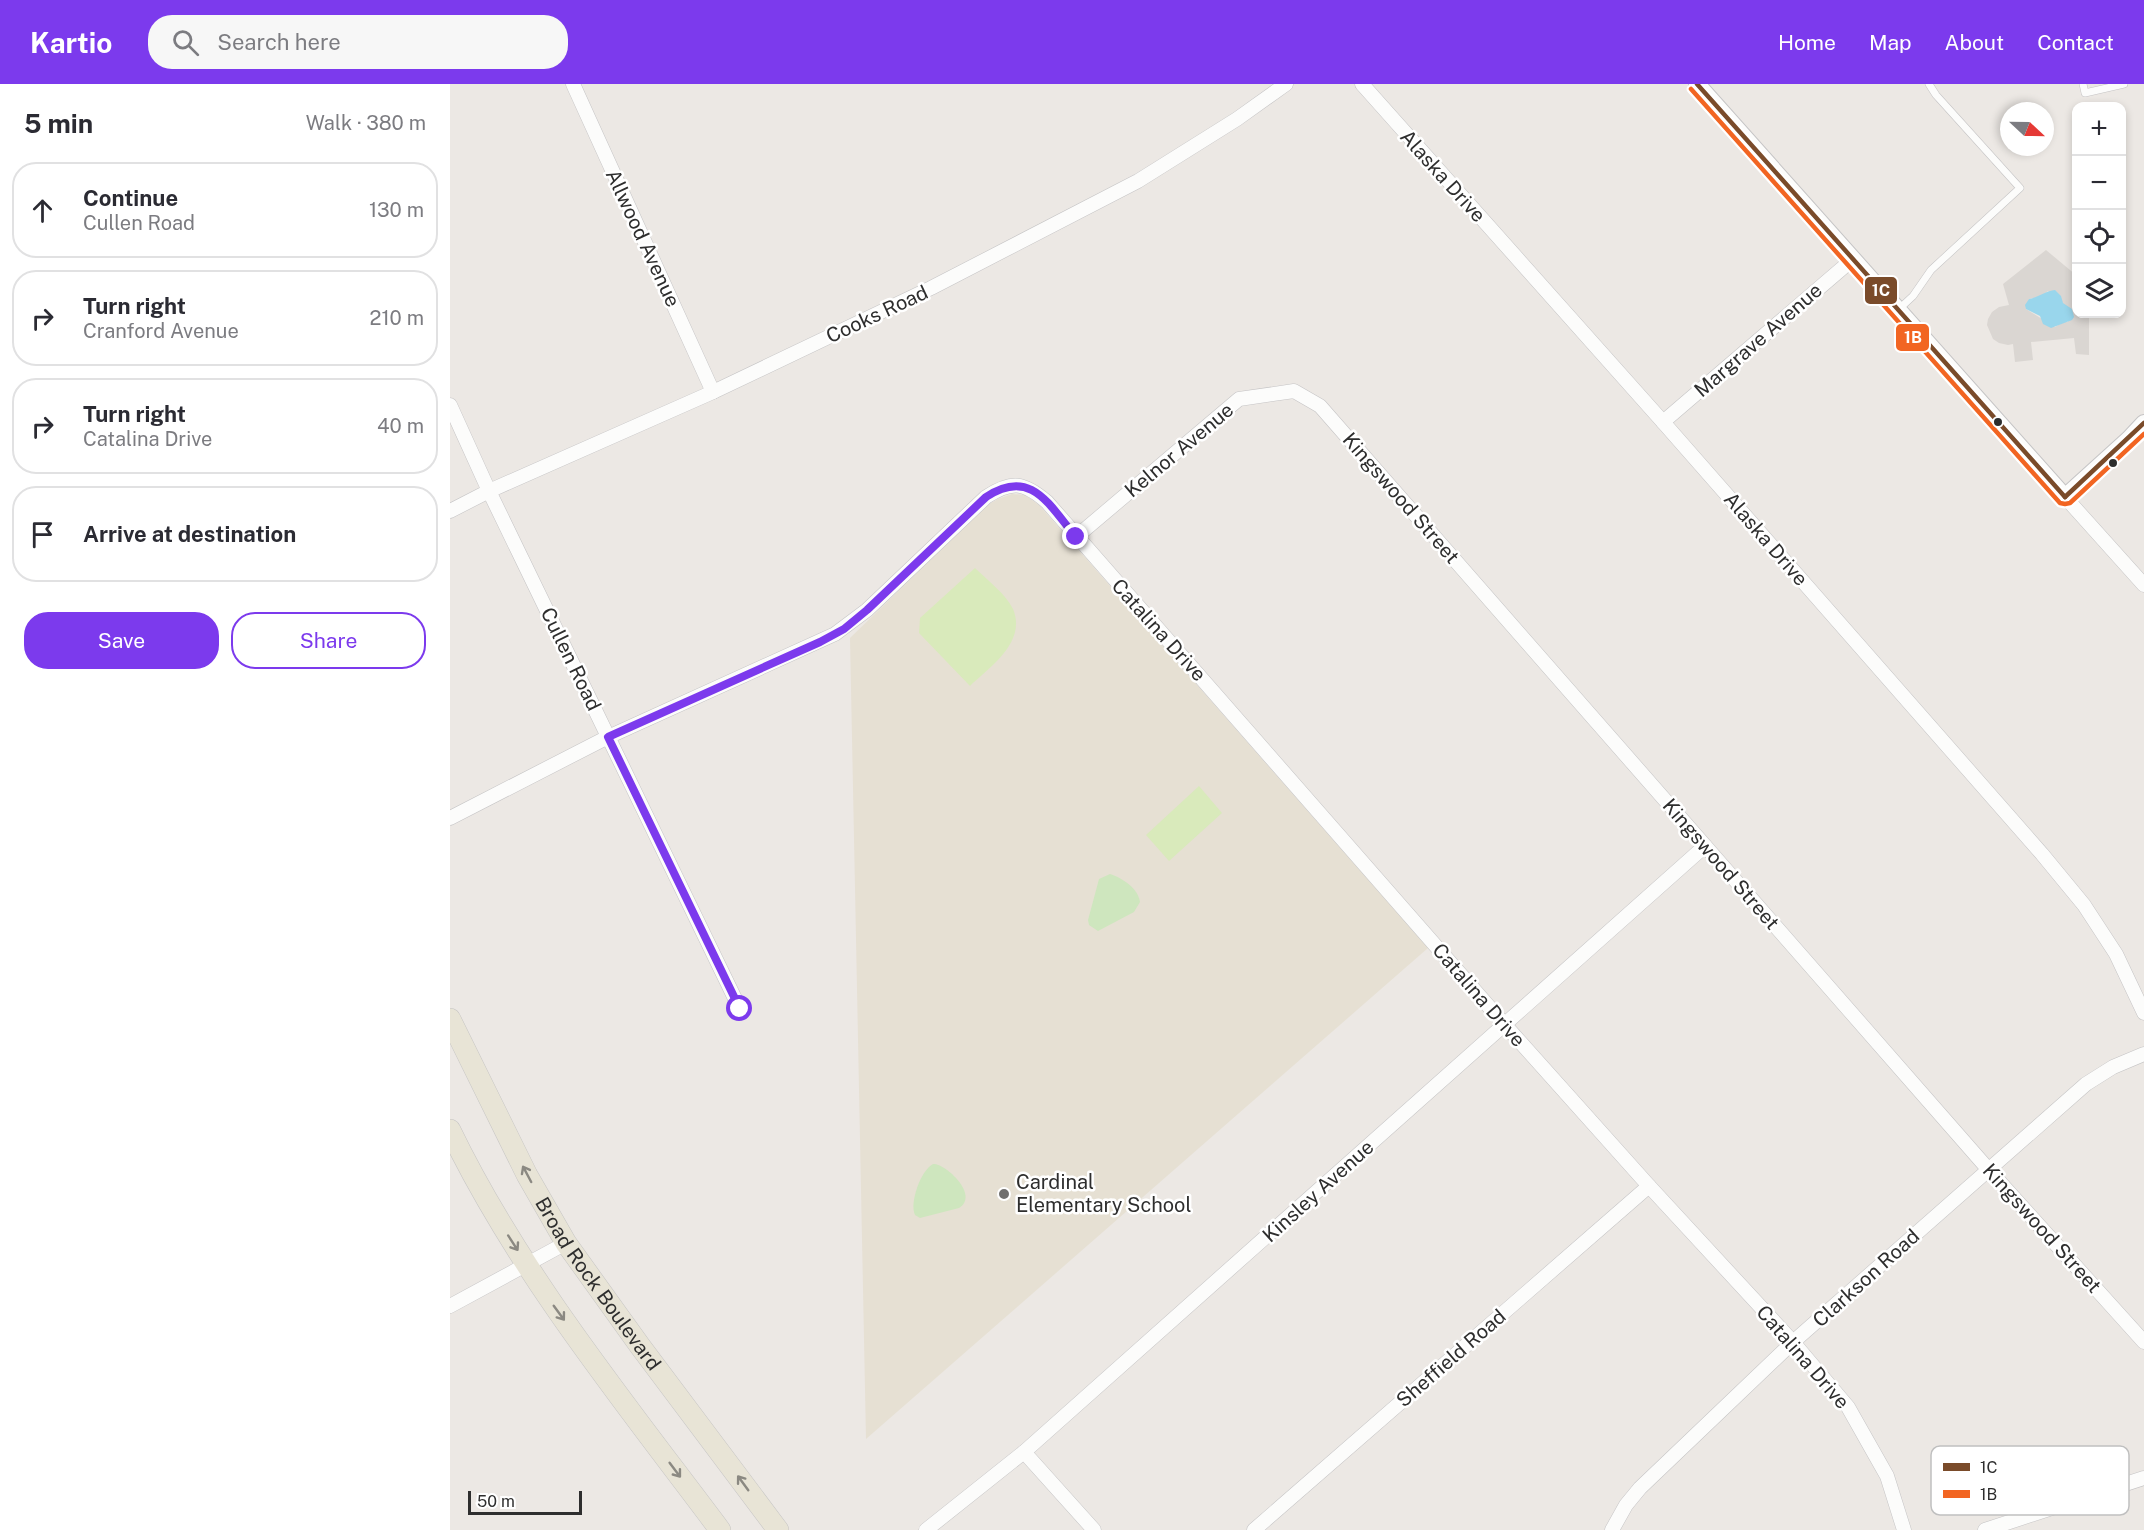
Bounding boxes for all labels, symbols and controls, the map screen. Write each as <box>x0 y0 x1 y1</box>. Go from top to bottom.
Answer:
search box <box>148 15 568 69</box>
text: Kartio <box>30 26 112 59</box>
icon: search <box>169 26 202 59</box>
text: Search here <box>217 29 341 55</box>
text: Home <box>1778 30 1836 55</box>
text: Map <box>1869 30 1912 55</box>
text: About <box>1945 30 2004 55</box>
text: Contact <box>2037 30 2114 55</box>
north arrow <box>2000 102 2054 156</box>
map controls <box>2072 102 2126 318</box>
button: + <box>2072 102 2126 156</box>
text: 5 min <box>24 108 93 139</box>
text: Walk · 380 m <box>306 111 426 135</box>
street label: Alaska Drive <box>1395 125 1491 227</box>
button: − <box>2072 156 2126 210</box>
street label: Allwood Avenue <box>601 165 685 311</box>
text: Continue <box>83 185 178 211</box>
icon: ahead <box>26 194 59 227</box>
text: 130 m <box>369 198 424 222</box>
button: locate <box>2072 210 2126 264</box>
text: Cullen Road <box>83 211 195 235</box>
button: layers <box>2072 264 2126 318</box>
line badge: 1C <box>1864 276 1898 305</box>
street label: Margrave Avenue <box>1689 278 1827 402</box>
street label: Cooks Road <box>822 280 932 348</box>
text: 1C <box>1872 281 1890 300</box>
text: Turn right <box>83 293 186 319</box>
icon: right <box>26 302 59 335</box>
text: 210 m <box>370 306 424 330</box>
text: Cranford Avenue <box>83 319 239 343</box>
line badge: 1B <box>1895 323 1930 352</box>
text: 1B <box>1904 328 1922 347</box>
street label: Kelnor Avenue <box>1120 398 1238 502</box>
text: Turn right <box>83 401 186 427</box>
icon: right <box>26 410 59 443</box>
text: 40 m <box>377 414 424 438</box>
unlabelled marker <box>1992 416 2004 428</box>
text: Catalina Drive <box>83 427 212 451</box>
street label: Kingswood Street <box>1338 428 1464 568</box>
unlabelled marker <box>2107 457 2119 469</box>
street label: Alaska Drive <box>1719 487 1813 591</box>
icon: arrive <box>26 518 59 551</box>
text: Arrive at destination <box>83 521 296 547</box>
route end <box>1062 523 1088 549</box>
street label: Catalina Drive <box>1107 574 1211 686</box>
street label: Cullen Road <box>536 603 606 715</box>
button: Save <box>24 612 219 669</box>
button: Share <box>231 612 426 669</box>
street label: Kingswood Street <box>1658 794 1784 934</box>
street label: Catalina Drive <box>1428 938 1530 1052</box>
route start <box>726 995 752 1021</box>
street label: Kinsley Avenue <box>1257 1135 1379 1247</box>
street label: Kingswood Street <box>1978 1158 2106 1298</box>
one-way arrow <box>521 1166 533 1183</box>
place label: Cardinal Elementary School <box>1016 1170 1191 1217</box>
marker: Cardinal Elementary School <box>997 1187 1011 1201</box>
street label: Broad Rock Boulevard <box>530 1193 666 1375</box>
street label: Clarkson Road <box>1808 1224 1924 1332</box>
one-way arrow <box>507 1234 519 1251</box>
street label: Catalina Drive <box>1752 1300 1854 1414</box>
one-way arrow <box>553 1304 566 1320</box>
street label: Sheffield Road <box>1391 1304 1511 1412</box>
legend <box>1931 1446 2129 1515</box>
text: 1C <box>1980 1458 1998 1477</box>
one-way arrow <box>668 1461 681 1477</box>
one-way arrow <box>737 1475 749 1491</box>
text: 1B <box>1980 1485 1997 1504</box>
scale bar <box>468 1488 582 1516</box>
text: 50 m <box>477 1492 515 1511</box>

